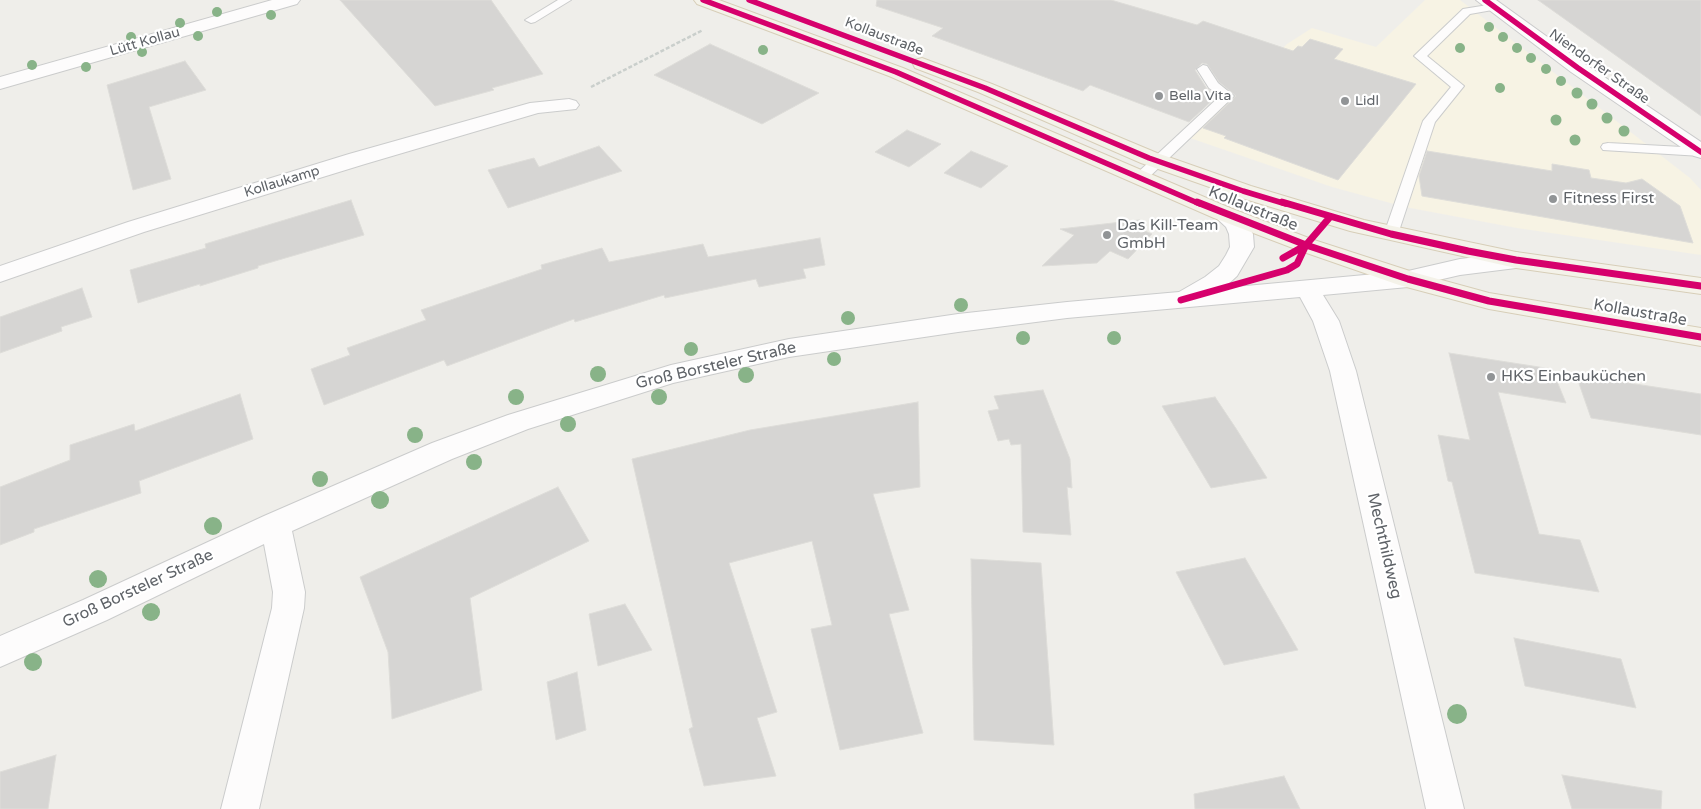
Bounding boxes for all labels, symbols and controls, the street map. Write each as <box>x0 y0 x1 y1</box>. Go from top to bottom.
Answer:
street label: Kollaustraße <box>842 14 926 60</box>
street label: Lütt Kollau <box>108 24 182 60</box>
street label: Niendorfer Straße <box>1545 26 1653 108</box>
place label: Bella Vita <box>1169 88 1231 104</box>
marker: Bella Vita <box>1153 90 1165 102</box>
place label: Lidl <box>1355 93 1379 109</box>
marker: Lidl <box>1339 95 1351 107</box>
street label: Kollaukamp <box>242 163 322 201</box>
street label: Kollaustraße <box>1205 182 1301 236</box>
place label: Fitness First <box>1563 189 1654 209</box>
marker: Fitness First <box>1547 193 1559 205</box>
place label: Das Kill-Team GmbH <box>1117 216 1218 254</box>
marker: Das Kill-Team GmbH <box>1101 229 1113 241</box>
street label: Kollaustraße <box>1592 295 1688 331</box>
street label: Groß Borsteler Straße <box>634 338 798 394</box>
place label: HKS Einbauküchen <box>1501 367 1646 387</box>
marker: HKS Einbauküchen <box>1485 371 1497 383</box>
street label: Mechthildweg <box>1362 491 1406 601</box>
street label: Groß Borsteler Straße <box>60 546 216 632</box>

